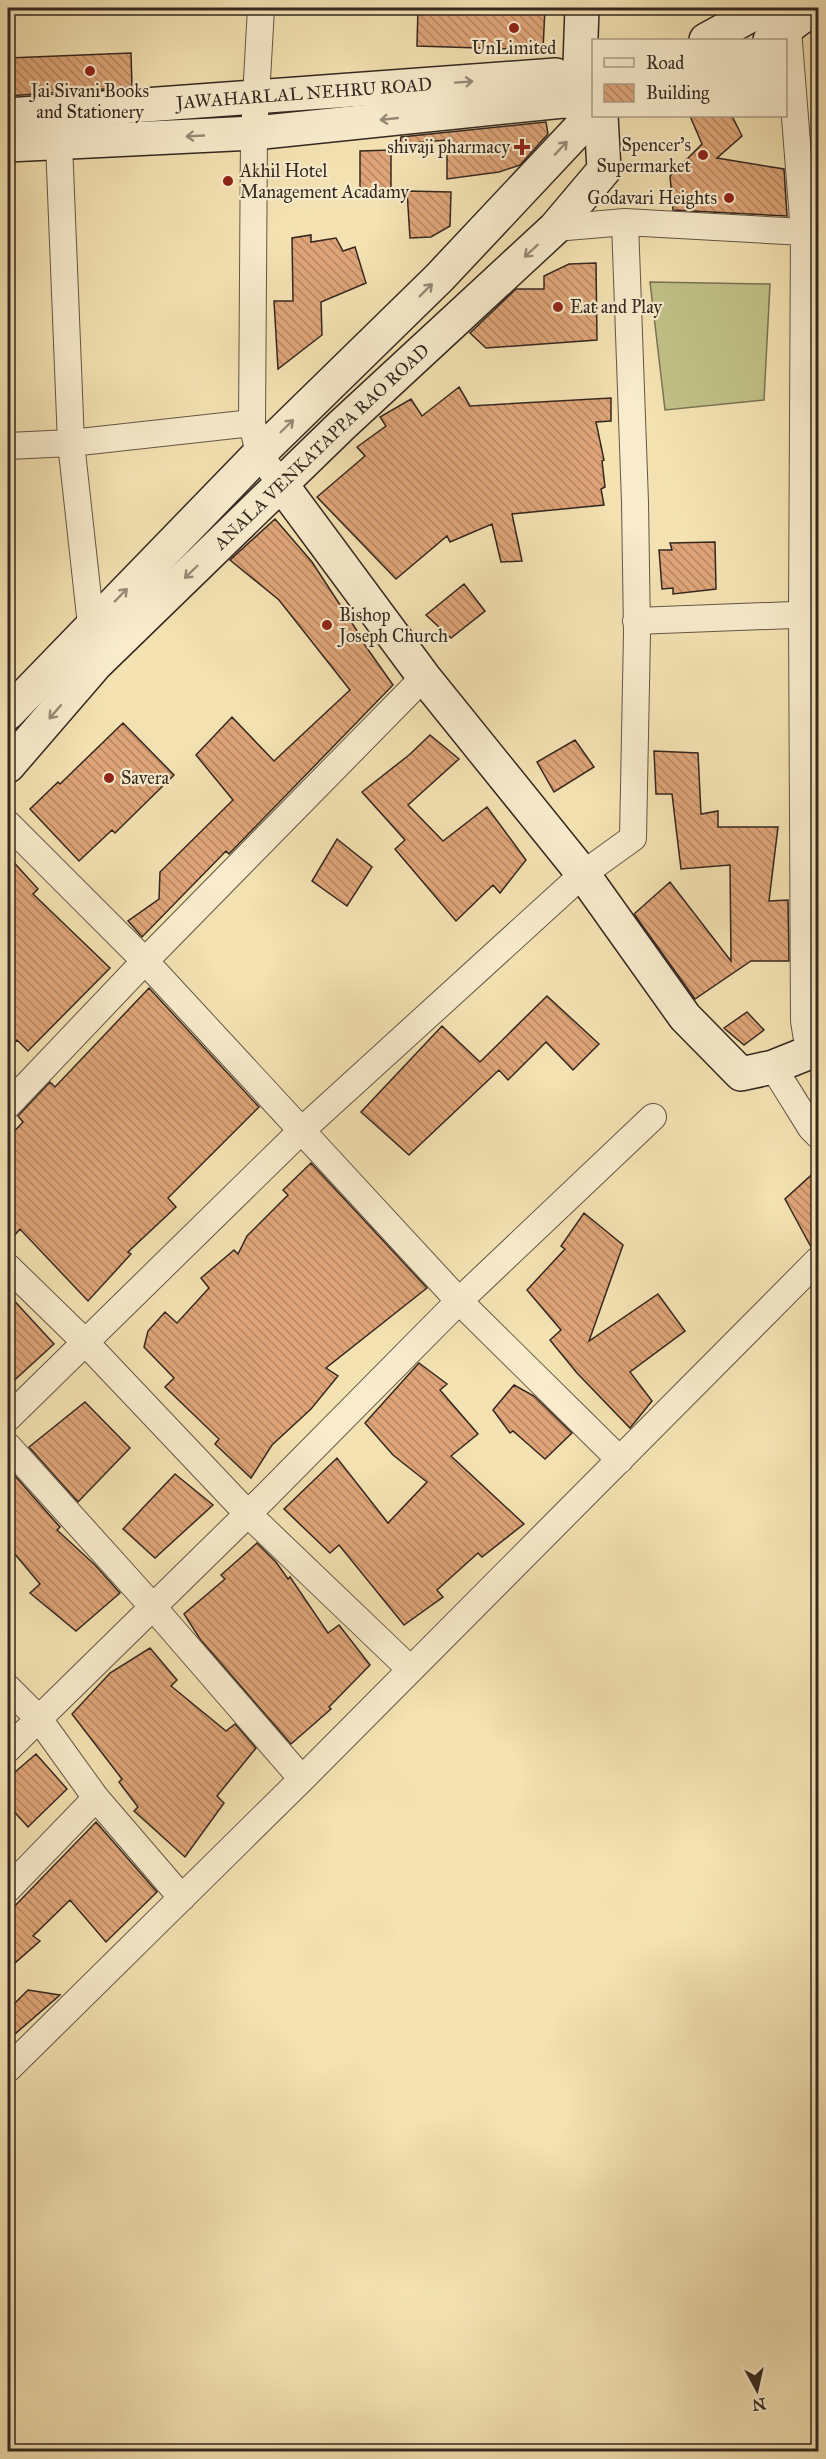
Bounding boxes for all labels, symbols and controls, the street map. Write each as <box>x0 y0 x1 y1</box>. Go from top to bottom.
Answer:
marker: UnLimited <box>507 21 521 35</box>
place label: UnLimited <box>472 37 556 59</box>
legend <box>592 39 787 117</box>
text: Road <box>646 52 684 74</box>
marker: Jai Sivani Books and Stationery <box>83 64 97 78</box>
street label: JAWAHARLAL NEHRU ROAD <box>174 73 433 115</box>
one-way arrow <box>453 77 473 88</box>
place label: Jai Sivani Books and Stationery <box>29 80 149 123</box>
text: Building <box>646 82 710 105</box>
one-way arrow <box>380 114 400 125</box>
one-way arrow <box>185 131 205 142</box>
place label: Spencer's Supermarket <box>596 134 692 177</box>
place label: shivaji pharmacy <box>387 136 511 158</box>
marker: shivaji pharmacy <box>515 140 529 154</box>
one-way arrow <box>553 141 568 156</box>
marker: Spencer's Supermarket <box>696 148 710 162</box>
place label: Akhil Hotel Management Acadamy <box>239 160 409 204</box>
marker: Akhil Hotel Management Acadamy <box>221 174 235 188</box>
place label: Godavari Heights <box>587 187 717 210</box>
marker: Godavari Heights <box>722 191 736 205</box>
one-way arrow <box>523 244 538 258</box>
one-way arrow <box>419 283 434 297</box>
place label: Eat and Play <box>570 296 663 318</box>
marker: Eat and Play <box>551 300 565 314</box>
street label: ANALA VENKATAPPA RAO ROAD <box>209 339 434 555</box>
one-way arrow <box>280 419 295 434</box>
one-way arrow <box>183 565 198 579</box>
one-way arrow <box>113 587 128 602</box>
place label: Bishop Joseph Church <box>337 604 448 648</box>
marker: Bishop Joseph Church <box>320 618 334 632</box>
one-way arrow <box>48 704 62 719</box>
place label: Savera <box>121 767 169 789</box>
marker: Savera <box>102 771 116 785</box>
north arrow <box>727 2360 787 2420</box>
text: N <box>751 2394 767 2415</box>

